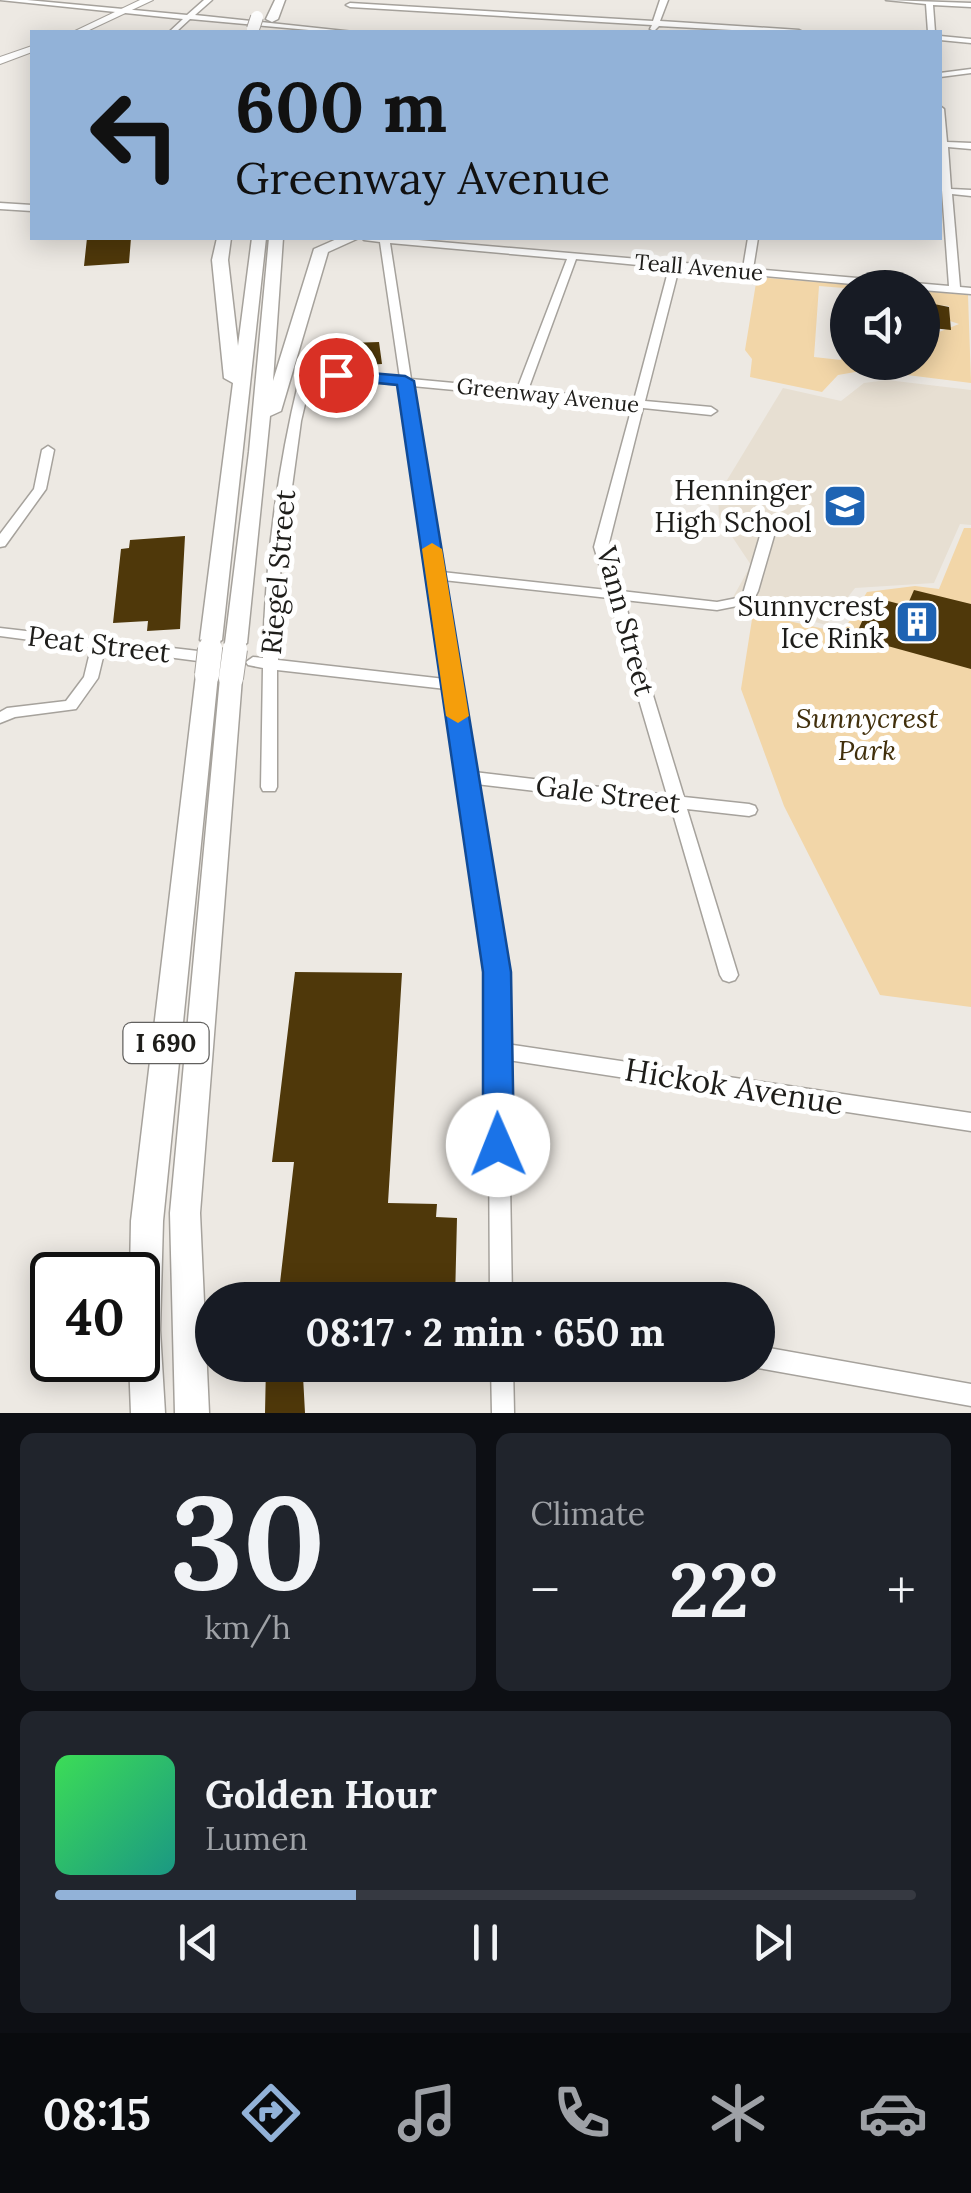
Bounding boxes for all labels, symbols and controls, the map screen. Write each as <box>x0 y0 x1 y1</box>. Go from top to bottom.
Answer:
text: 600 m <box>235 62 447 151</box>
icon: left <box>70 70 200 200</box>
text: Greenway Avenue <box>235 149 610 206</box>
street label: Teall Avenue <box>634 247 764 287</box>
map controls <box>830 270 940 380</box>
button: sound <box>830 270 940 380</box>
pin <box>294 333 379 418</box>
icon: arrive <box>309 348 364 403</box>
street label: Greenway Avenue <box>455 371 641 419</box>
place label: Henninger High School <box>654 472 812 540</box>
school or university icon: Henninger High School <box>822 483 868 529</box>
street label: Riegel Street <box>253 488 303 656</box>
street label: Vann Street <box>589 542 663 700</box>
place label: Sunnycrest Ice Rink <box>737 588 884 656</box>
building icon: Sunnycrest Ice Rink <box>894 599 940 645</box>
street label: Peat Street <box>26 617 173 671</box>
park label: Sunnycrest Park <box>796 700 939 768</box>
street label: Gale Street <box>534 767 682 821</box>
road number: I 690 <box>124 1023 208 1063</box>
street label: Hickok Avenue <box>622 1048 846 1124</box>
position arrow <box>446 1093 550 1197</box>
speed limit sign: 40 <box>30 1252 160 1382</box>
text: 08:17 · 2 min · 650 m <box>305 1308 665 1356</box>
text: 30 <box>170 1458 325 1625</box>
text: Climate <box>531 1493 645 1534</box>
text: 22° <box>669 1542 778 1638</box>
text: − <box>531 1555 560 1625</box>
text: + <box>887 1555 916 1625</box>
text: km/h <box>205 1607 291 1648</box>
text: Golden Hour <box>205 1770 437 1818</box>
text: Lumen <box>205 1818 308 1859</box>
icon: previous <box>171 1915 226 1970</box>
icon: pause <box>458 1915 513 1970</box>
icon: next <box>745 1915 800 1970</box>
icon: directions <box>236 2078 306 2148</box>
icon: music <box>392 2078 462 2148</box>
icon: phone <box>547 2078 617 2148</box>
icon: climate <box>703 2078 773 2148</box>
icon: car <box>858 2078 928 2148</box>
text: 08:15 <box>43 2085 151 2142</box>

